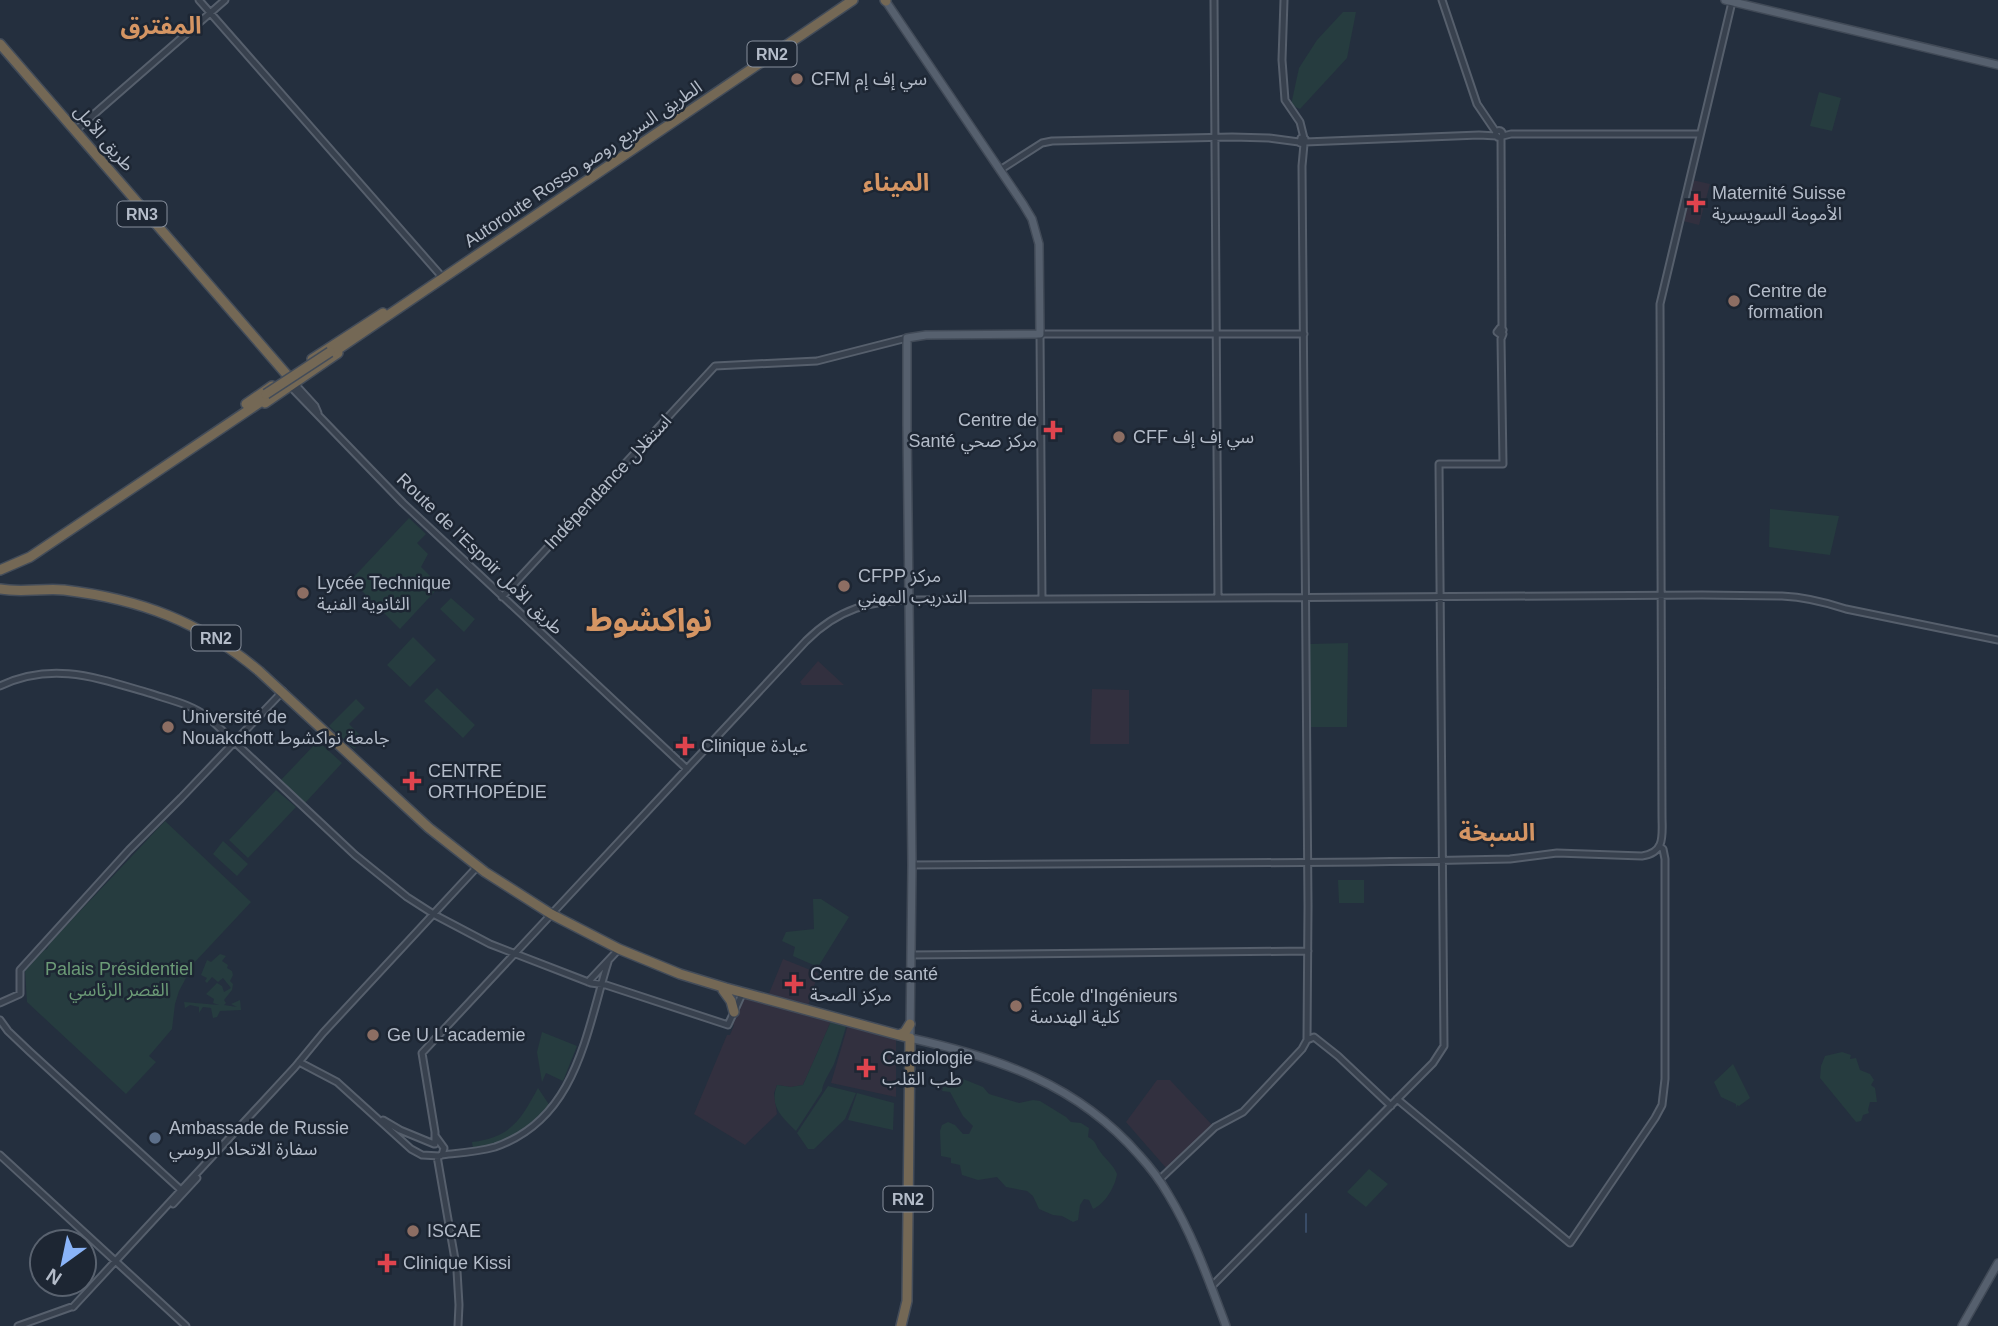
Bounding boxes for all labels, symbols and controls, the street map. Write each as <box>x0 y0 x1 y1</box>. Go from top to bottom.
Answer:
district label: المفترق <box>120 12 202 40</box>
road number: RN2 <box>748 42 796 66</box>
place label: CFM سي إف إم <box>811 69 927 93</box>
marker: CFM سي إف إم <box>789 71 805 87</box>
street label: Autoroute Rosso الطريق السريع روصو <box>460 77 708 255</box>
street label: طريق الأمل <box>69 101 138 176</box>
district label: الميناء <box>863 169 929 197</box>
place label: Maternité Suisse الأمومة السويسرية <box>1712 183 1846 225</box>
marker: Maternité Suisse الأمومة السويسرية <box>1686 193 1706 213</box>
road number: RN3 <box>118 202 166 227</box>
place label: Centre de formation <box>1748 281 1827 322</box>
marker: Centre de formation <box>1726 293 1742 309</box>
place label: Centre de Santé مركز صحي <box>909 410 1037 454</box>
street label: Indépendance استقلال <box>541 411 676 554</box>
marker: Centre de Santé مركز صحي <box>1043 420 1063 440</box>
place label: CFF سي إف إف <box>1133 427 1254 450</box>
marker: CFF سي إف إف <box>1111 429 1127 445</box>
street label: Route de l’Espoir طريق الأمل <box>392 469 567 639</box>
place label: CFPP مركز التدريب المهني <box>858 566 967 610</box>
place label: Lycée Technique الثانوية الفنية <box>317 573 451 615</box>
marker: CFPP مركز التدريب المهني <box>836 578 852 594</box>
marker: Lycée Technique الثانوية الفنية <box>295 585 311 601</box>
district label: نواكشوط <box>586 602 712 638</box>
road number: RN2 <box>192 625 241 650</box>
place label: Université de Nouakchott جامعة نواكشوط <box>182 707 390 749</box>
marker: Université de Nouakchott جامعة نواكشوط <box>160 719 176 735</box>
marker: Clinique عيادة <box>675 736 695 756</box>
place label: Clinique عيادة <box>701 736 808 756</box>
place label: CENTRE ORTHOPÉDIE <box>428 761 547 802</box>
marker: CENTRE ORTHOPÉDIE <box>402 771 422 791</box>
district label: السبخة <box>1459 819 1535 847</box>
park label: Palais Présidentiel القصر الرئاسي <box>45 959 193 1003</box>
place label: Centre de santé مركز الصحة <box>810 964 938 1006</box>
marker: Centre de santé مركز الصحة <box>784 974 804 994</box>
place label: École d'Ingénieurs كلية الهندسة <box>1030 986 1178 1027</box>
marker: École d'Ingénieurs كلية الهندسة <box>1008 998 1024 1014</box>
place label: Ge U L'academie <box>387 1025 526 1045</box>
marker: Ge U L'academie <box>365 1027 381 1043</box>
place label: Cardiologie طب القلب <box>882 1048 973 1089</box>
marker: Cardiologie طب القلب <box>856 1058 876 1078</box>
place label: Ambassade de Russie سفارة الاتحاد الروسي <box>169 1118 349 1162</box>
marker: Ambassade de Russie سفارة الاتحاد الروسي <box>147 1130 163 1146</box>
road number: RN2 <box>884 1186 932 1212</box>
place label: ISCAE <box>427 1221 481 1241</box>
marker: ISCAE <box>405 1223 421 1239</box>
north arrow <box>28 1228 98 1298</box>
marker: Clinique Kissi <box>377 1253 397 1273</box>
place label: Clinique Kissi <box>403 1253 511 1273</box>
text: N <box>43 1264 65 1289</box>

